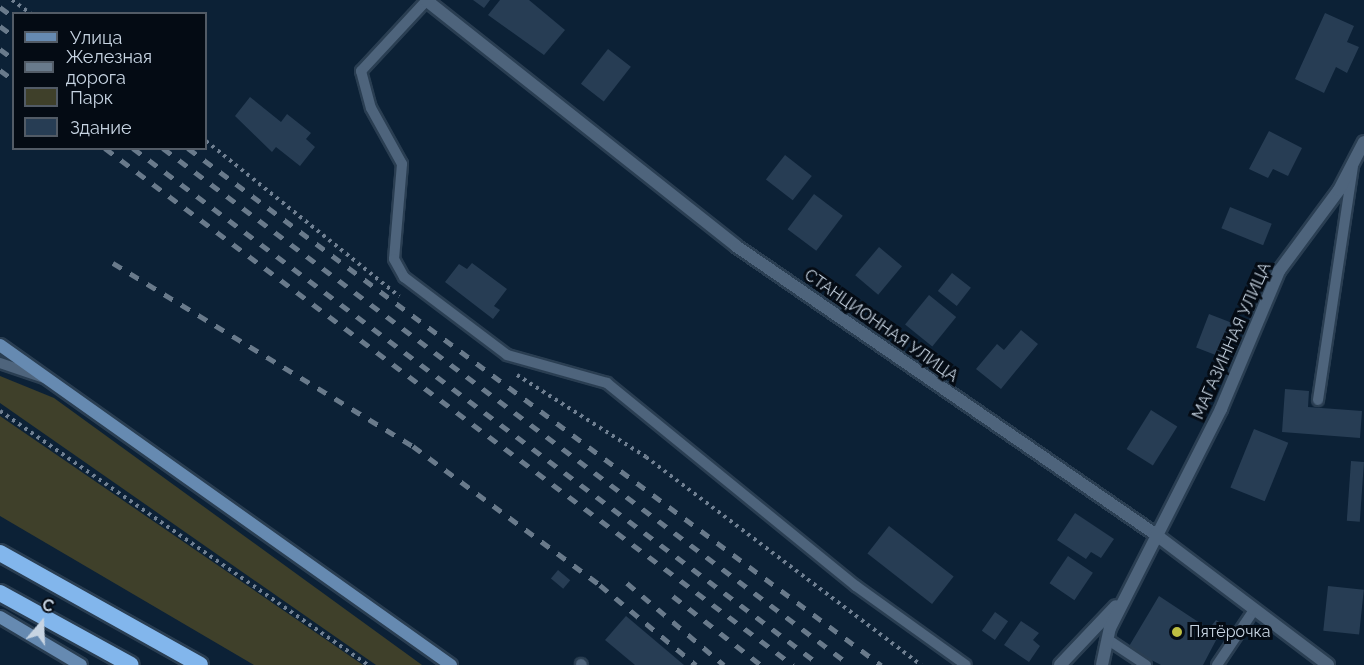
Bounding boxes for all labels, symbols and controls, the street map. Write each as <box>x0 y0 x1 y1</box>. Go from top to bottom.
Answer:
legend <box>12 12 207 150</box>
text: Улица <box>70 27 122 48</box>
text: Железная дорога <box>66 46 152 88</box>
text: Парк <box>70 87 113 108</box>
text: Здание <box>70 117 132 138</box>
street label: МАГАЗИННАЯ УЛИЦА <box>1189 260 1275 422</box>
street label: СТАНЦИОННАЯ УЛИЦА <box>801 266 961 386</box>
north arrow <box>12 593 72 653</box>
text: С <box>40 595 56 616</box>
place label: Пятёрочка <box>1189 622 1270 642</box>
marker: Пятёрочка <box>1170 625 1184 639</box>

